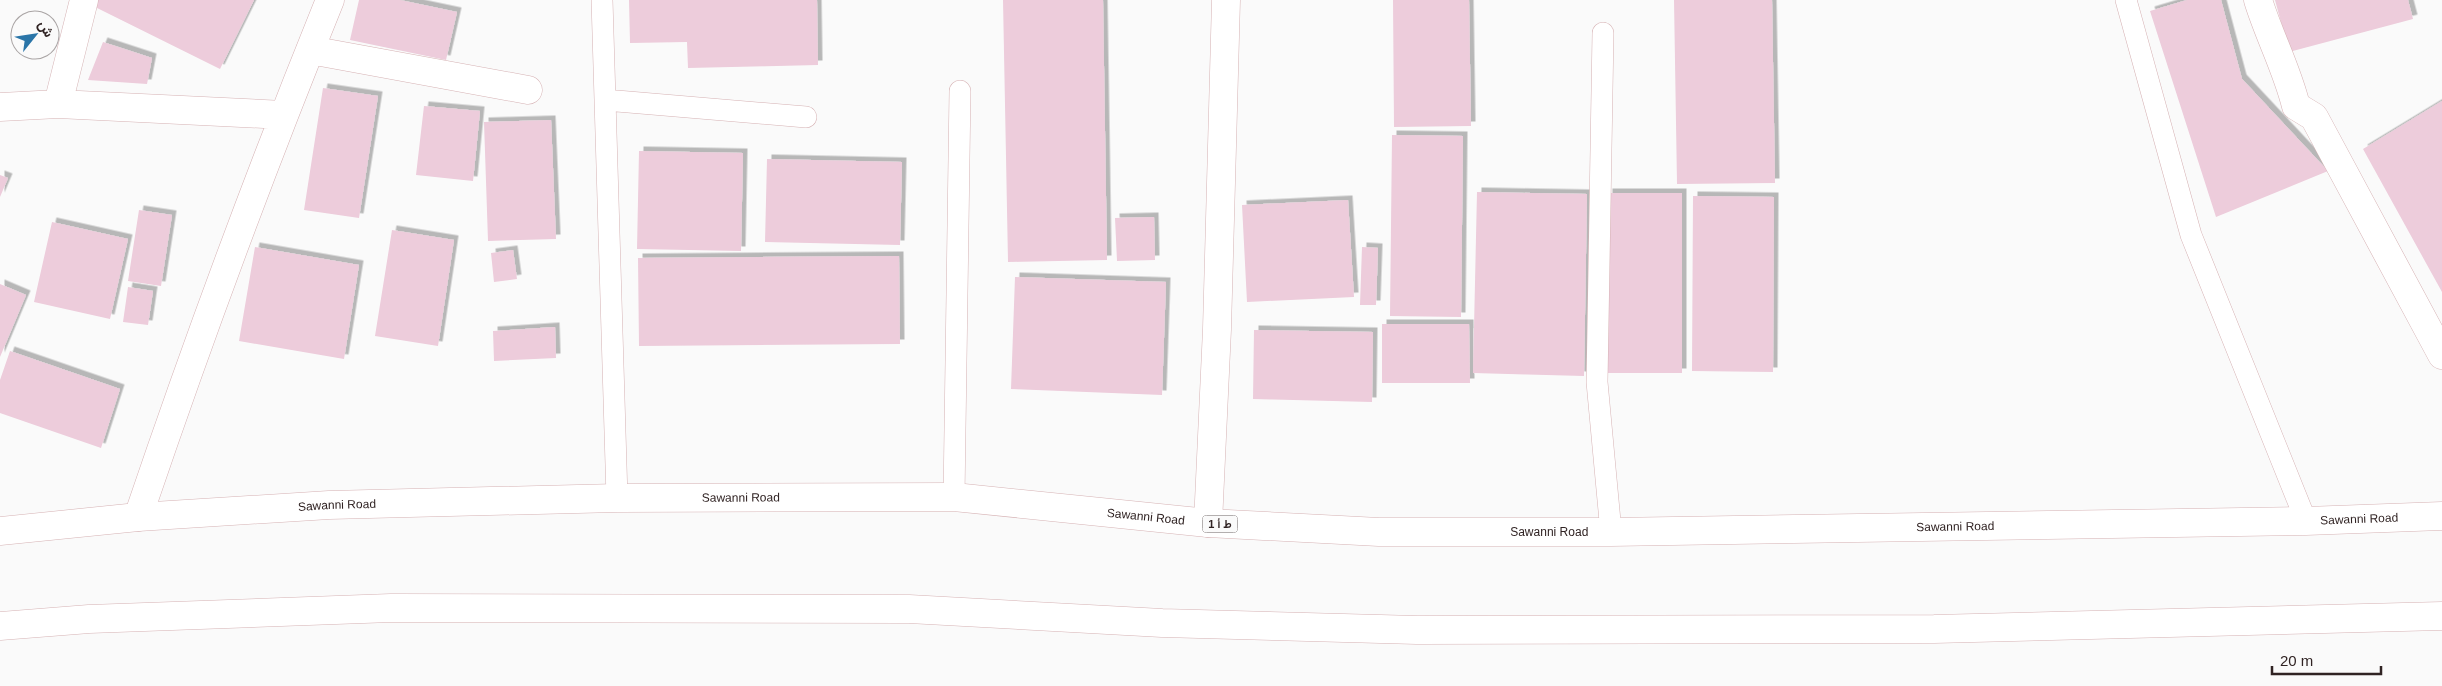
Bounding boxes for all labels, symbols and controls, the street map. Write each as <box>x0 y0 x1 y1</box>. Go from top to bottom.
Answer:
north arrow <box>10 10 60 60</box>
text: ش <box>34 17 57 40</box>
street label: Sawanni Road <box>702 491 780 505</box>
street label: Sawanni Road <box>297 497 376 514</box>
street label: Sawanni Road <box>1106 506 1185 528</box>
street label: Sawanni Road <box>2320 511 2398 527</box>
road number: ط أ 1 <box>1202 516 1238 532</box>
street label: Sawanni Road <box>1916 519 1994 534</box>
street label: Sawanni Road <box>1510 525 1588 539</box>
scale bar <box>2272 644 2381 676</box>
text: 20 m <box>2280 652 2313 669</box>

